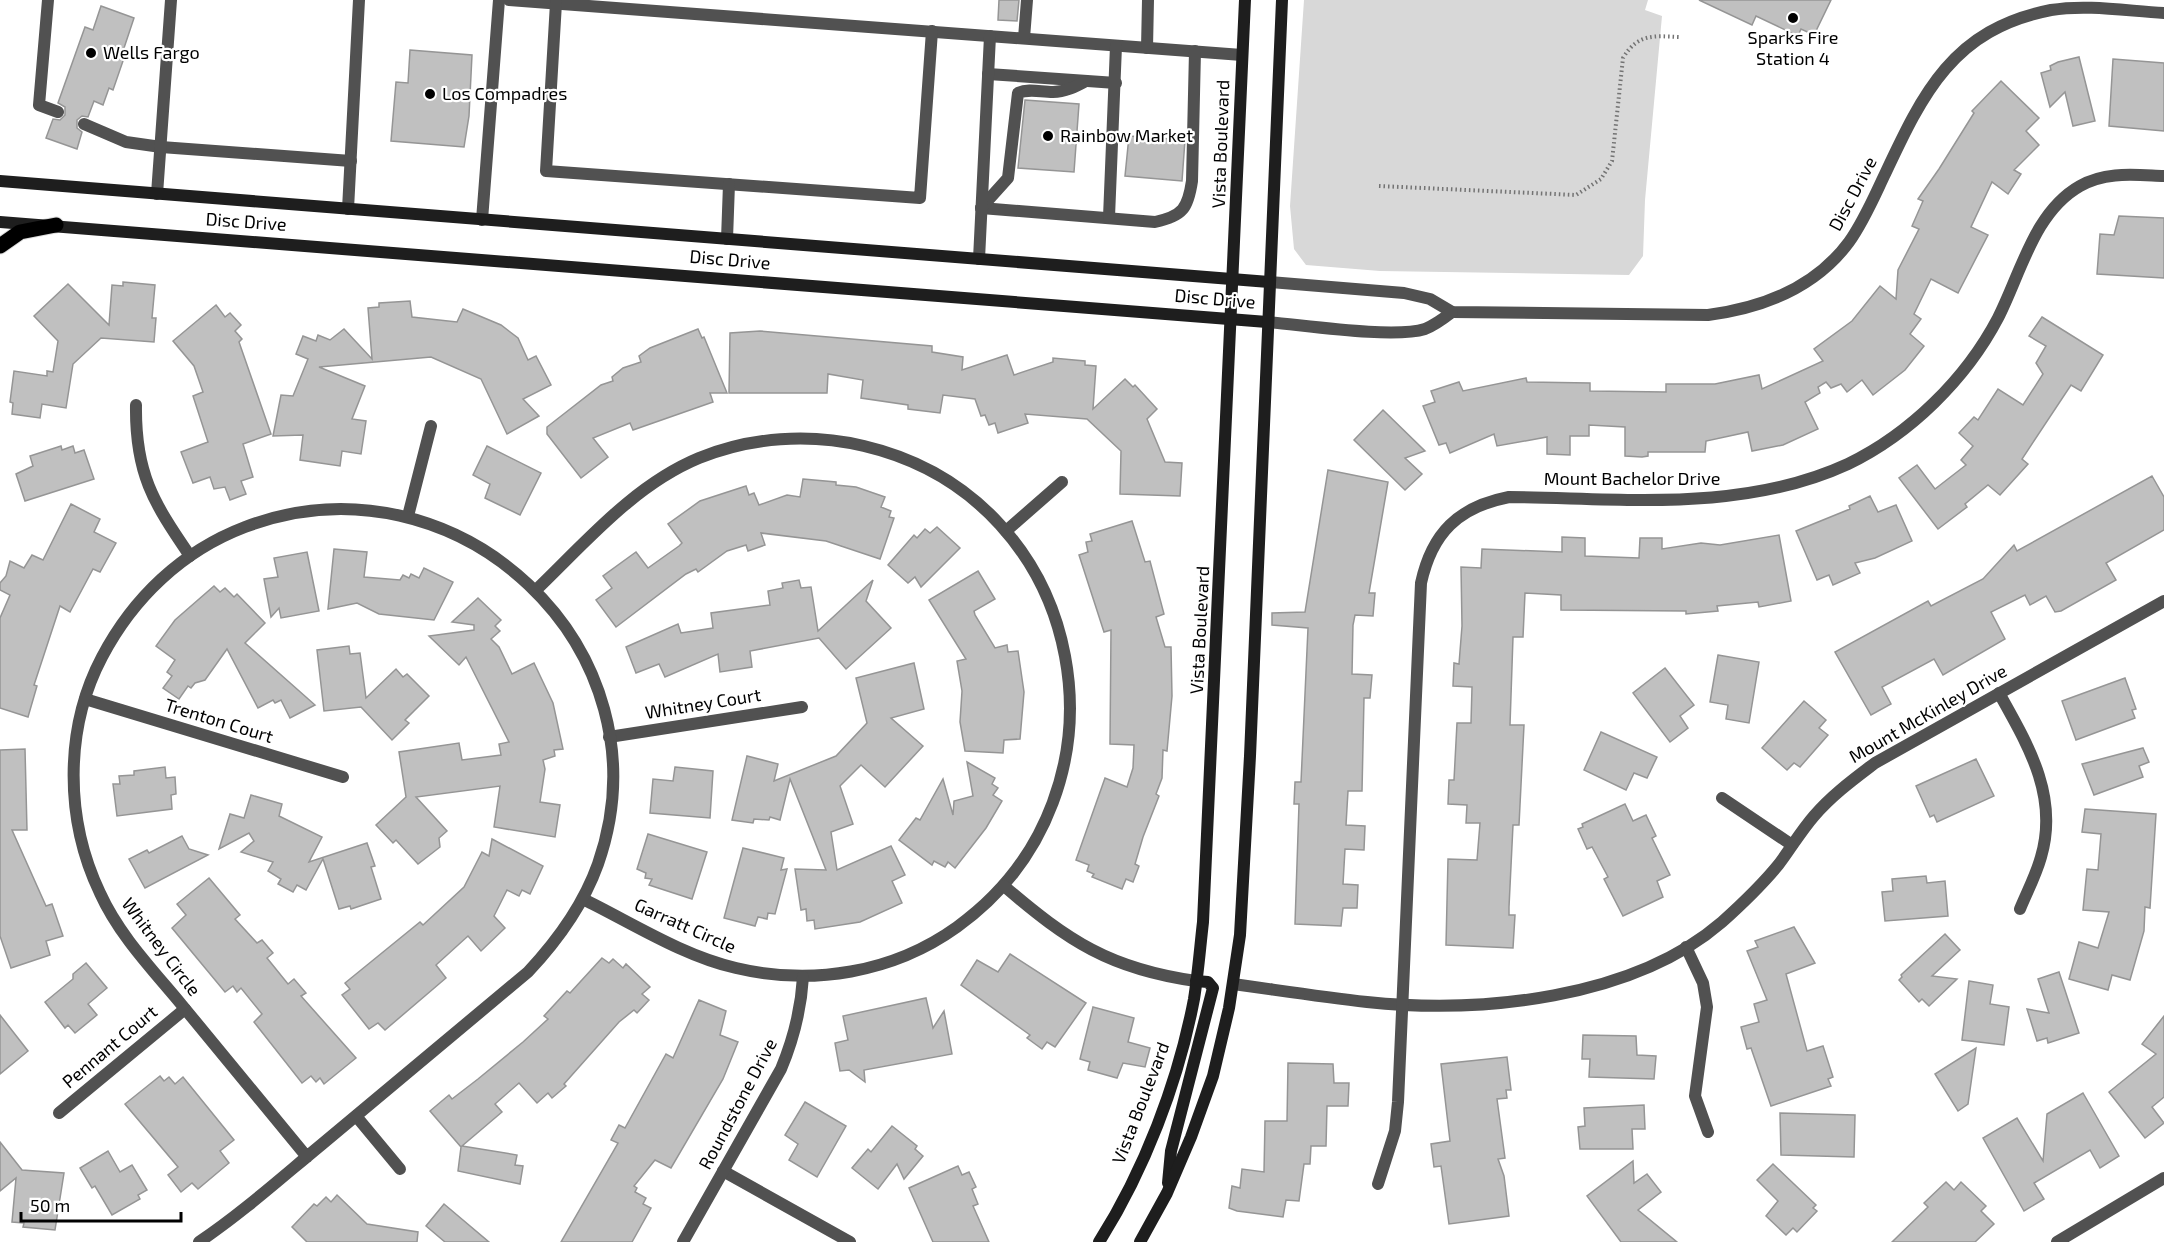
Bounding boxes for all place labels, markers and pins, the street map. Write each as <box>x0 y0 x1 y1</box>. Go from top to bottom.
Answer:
marker: Sparks Fire Station 4 <box>1786 11 1800 25</box>
place label: Sparks Fire Station 4 <box>1748 26 1838 69</box>
place label: Wells Fargo <box>103 41 200 63</box>
marker: Wells Fargo <box>84 46 98 60</box>
place label: Los Compadres <box>442 82 567 104</box>
marker: Los Compadres <box>423 87 437 101</box>
place label: Rainbow Market <box>1060 124 1193 146</box>
marker: Rainbow Market <box>1041 129 1055 143</box>

